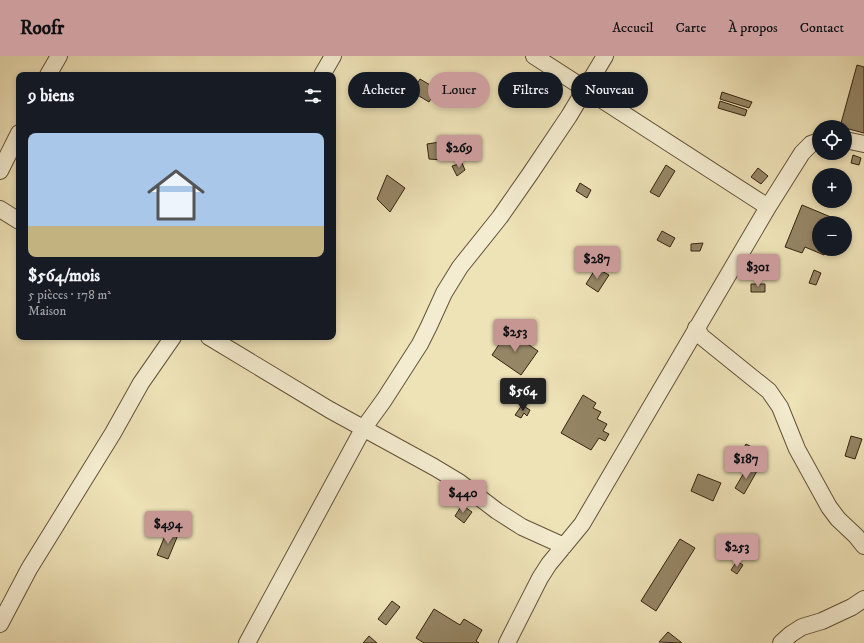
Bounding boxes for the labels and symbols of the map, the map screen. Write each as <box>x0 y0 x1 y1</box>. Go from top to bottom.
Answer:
pin: $269 <box>435 135 483 169</box>
pin: $287 <box>573 246 621 280</box>
pin: $301 <box>734 254 782 288</box>
pin: $253 <box>491 319 539 353</box>
pin: $564 <box>499 378 547 412</box>
pin: $187 <box>722 446 770 480</box>
pin: $440 <box>439 480 487 514</box>
pin: $494 <box>144 511 192 545</box>
pin: $253 <box>713 534 761 568</box>

